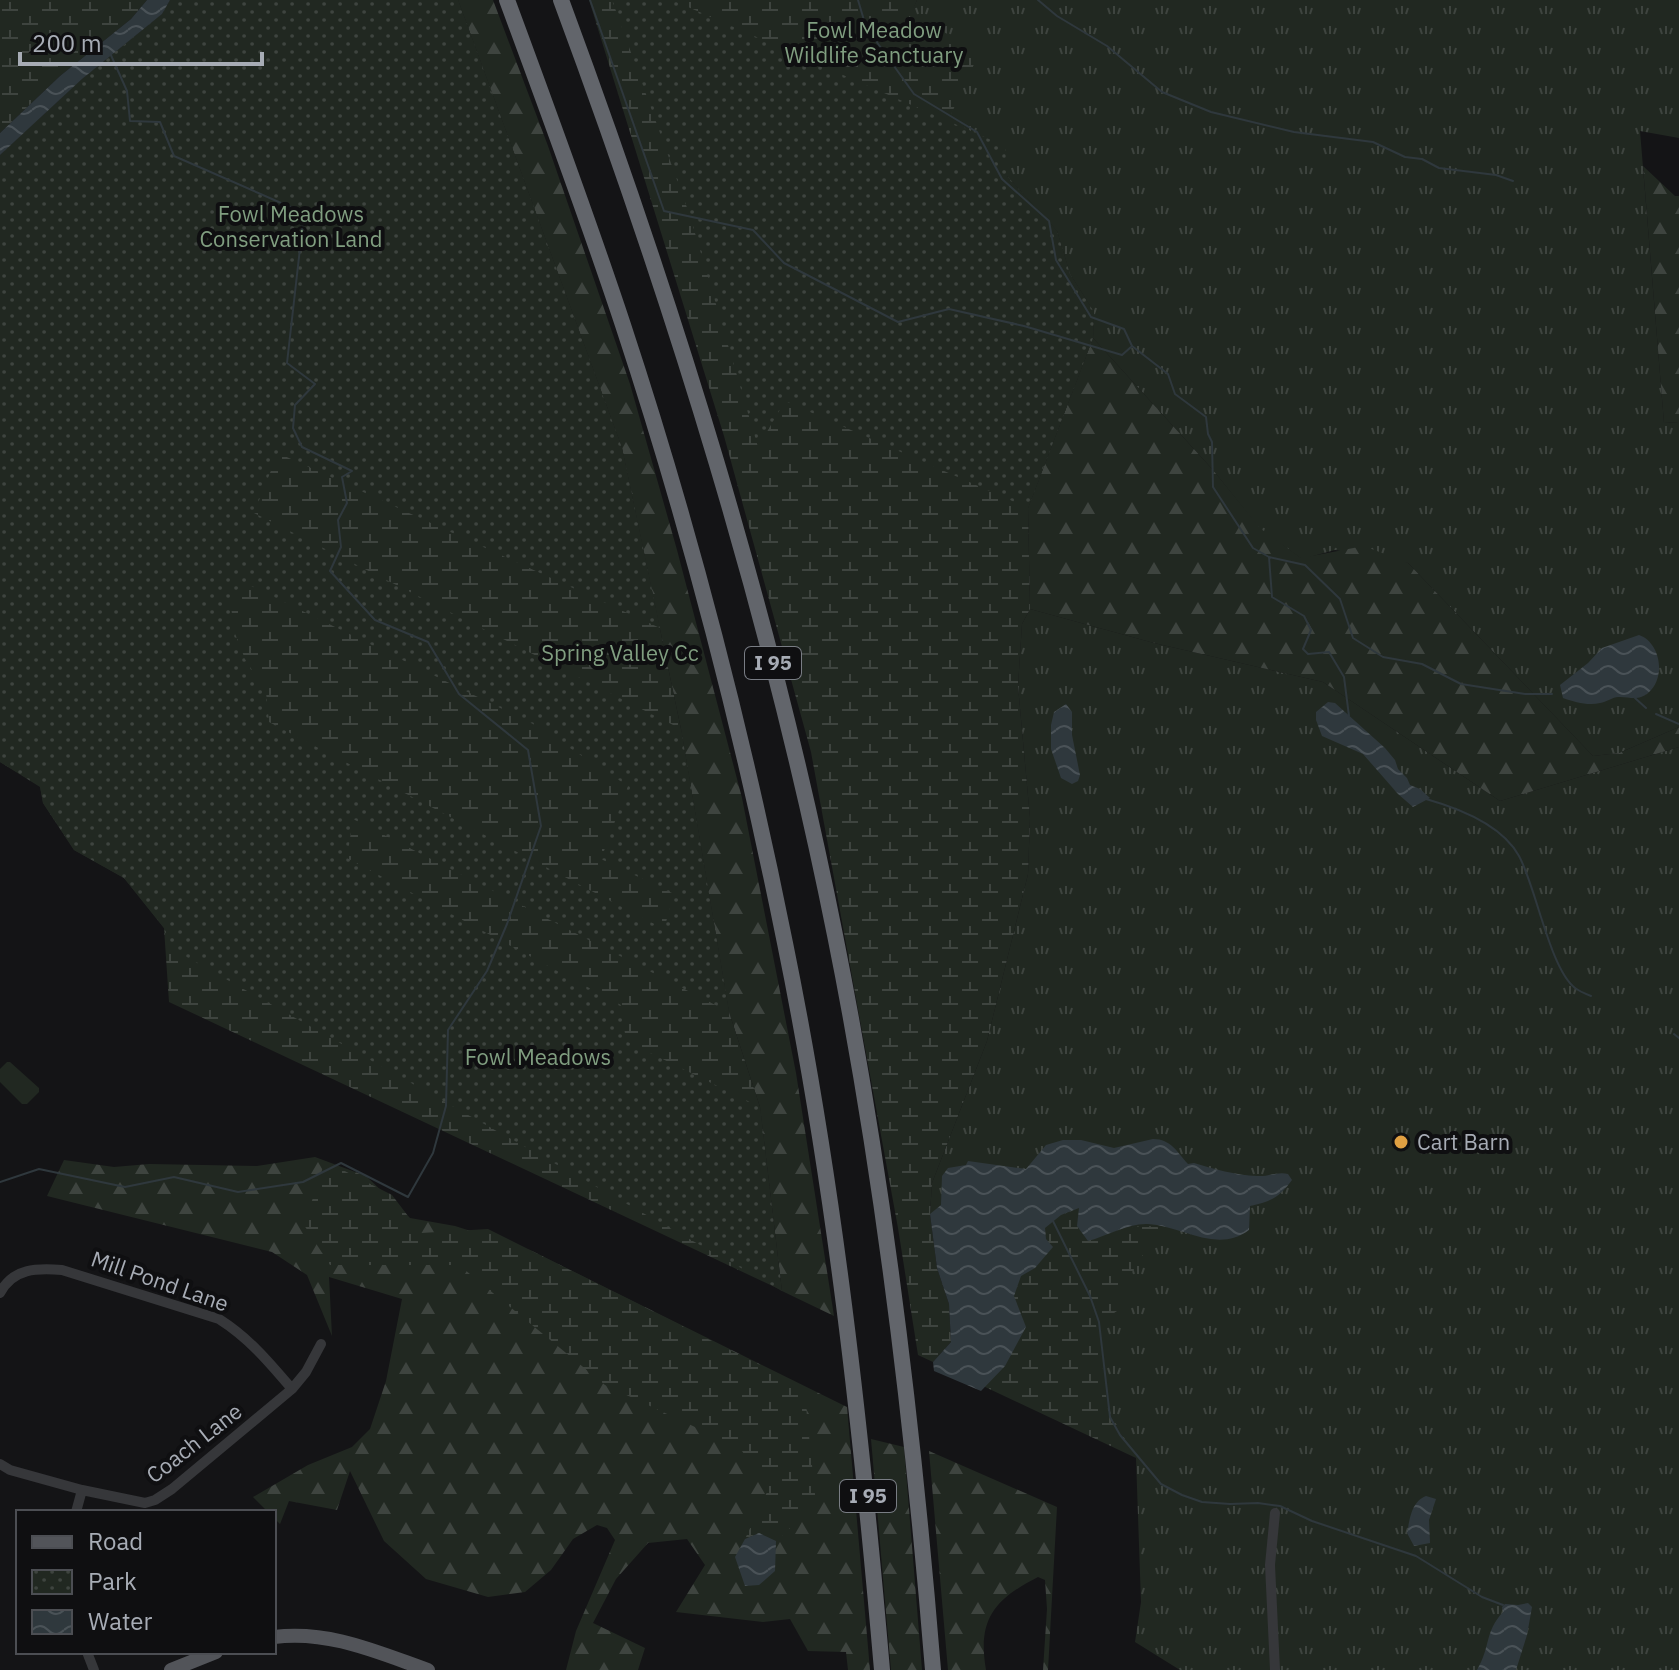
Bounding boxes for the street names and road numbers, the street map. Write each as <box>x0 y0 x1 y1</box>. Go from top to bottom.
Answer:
road number: I 95 <box>745 647 801 679</box>
street label: Mill Pond Lane <box>88 1243 233 1318</box>
street label: Coach Lane <box>140 1396 247 1489</box>
road number: I 95 <box>840 1480 896 1512</box>

